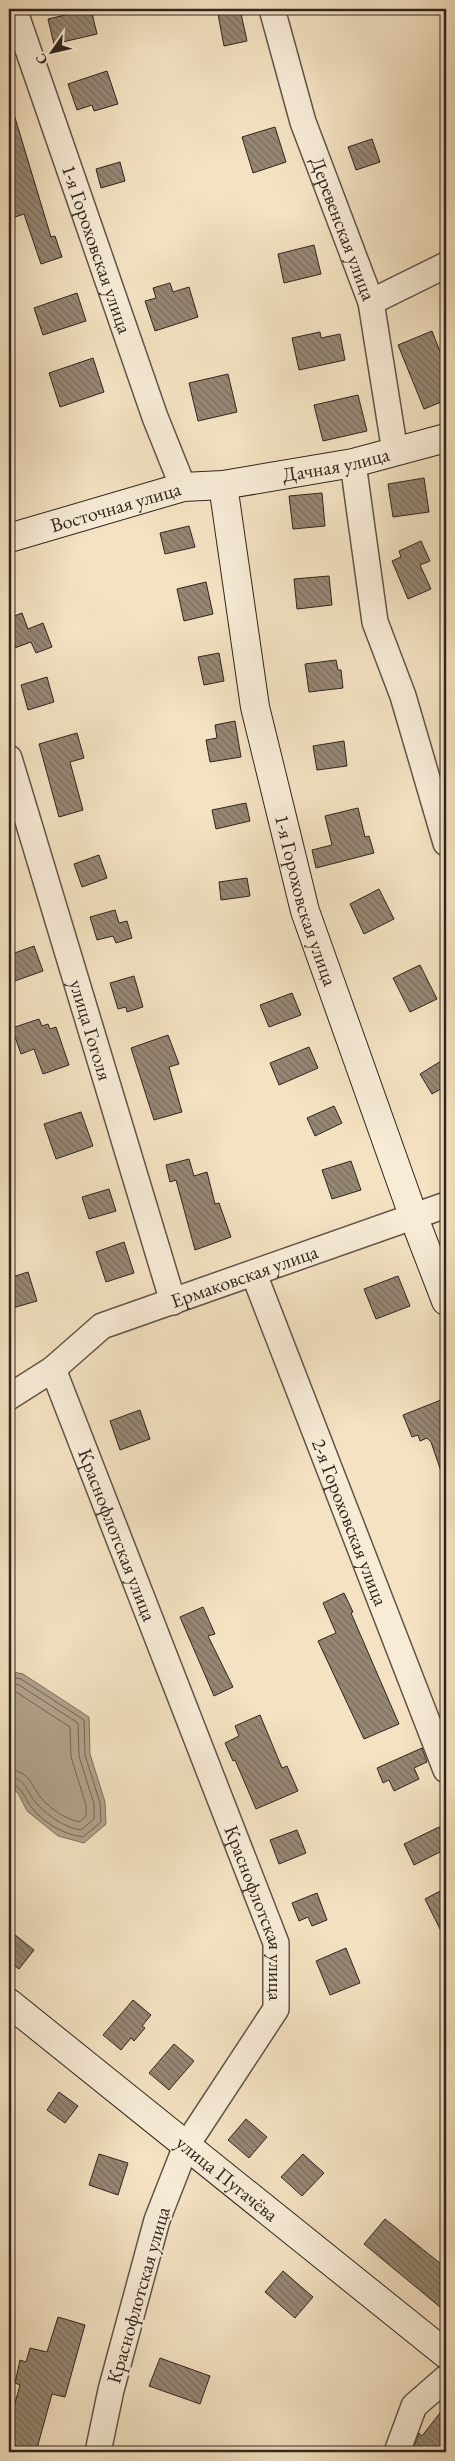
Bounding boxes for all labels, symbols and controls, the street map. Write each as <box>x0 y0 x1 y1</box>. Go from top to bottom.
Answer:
north arrow <box>28 28 78 78</box>
text: С <box>31 50 51 68</box>
street label: Деревенская улица <box>304 153 382 304</box>
street label: 1-я Гороховская улица <box>56 161 138 337</box>
street label: Дачная улица <box>280 441 392 488</box>
street label: Восточная улица <box>47 475 184 538</box>
street label: 1-я Гороховская улица <box>269 812 343 989</box>
street label: улица Гоголя <box>63 976 118 1084</box>
street label: Ермаковская улица <box>167 1238 321 1314</box>
street label: 2-я Гороховская улица <box>306 1435 394 1609</box>
street label: Краснофлотская улица <box>72 1445 163 1625</box>
street label: Краснофлотская улица <box>218 1821 289 2001</box>
street label: улица Пугачёва <box>171 2129 284 2227</box>
street label: Краснофлотская улица <box>100 2203 176 2387</box>

